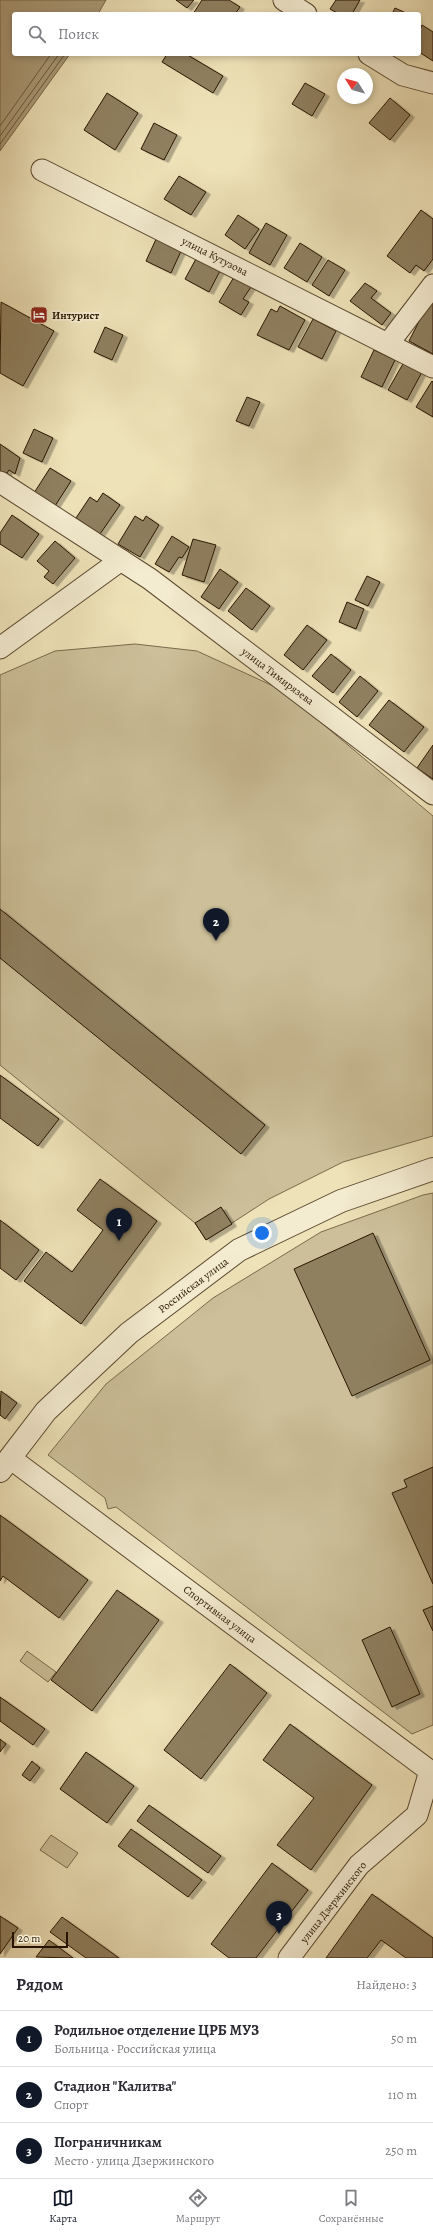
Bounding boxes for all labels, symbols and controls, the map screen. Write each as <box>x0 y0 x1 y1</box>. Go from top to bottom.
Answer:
search box <box>12 12 421 56</box>
icon: search <box>26 23 48 45</box>
text: Поиск <box>58 24 99 44</box>
north arrow <box>337 68 373 104</box>
street label: улица Кутузова <box>178 233 251 280</box>
hotel icon: Интурист <box>29 305 49 325</box>
place label: Интурист <box>52 308 99 323</box>
street label: улица Тимирязева <box>238 644 318 709</box>
pin: 2 <box>203 908 229 941</box>
pin: 1 <box>106 1208 132 1241</box>
your location <box>252 1223 272 1243</box>
street label: Российская улица <box>155 1253 232 1317</box>
street label: Спортивная улица <box>180 1582 260 1647</box>
street label: улица Дзержинского <box>296 1858 370 1947</box>
pin: 3 <box>266 1901 292 1934</box>
scale bar <box>12 1930 68 1949</box>
text: 20 m <box>18 1931 40 1946</box>
text: Рядом <box>16 1973 63 1996</box>
text: Найдено: 3 <box>356 1976 417 1993</box>
text: Родильное отделение ЦРБ МУЗ <box>54 2020 259 2040</box>
text: 1 <box>27 2030 31 2047</box>
text: 50 m <box>391 2030 417 2047</box>
text: Больница · Российская улица <box>54 2040 216 2057</box>
text: Стадион "Калитва" <box>54 2076 176 2096</box>
text: 2 <box>26 2086 32 2103</box>
text: 110 m <box>388 2086 417 2103</box>
text: Спорт <box>54 2096 88 2113</box>
text: Пограничникам <box>54 2132 162 2152</box>
text: 3 <box>26 2142 32 2159</box>
text: 250 m <box>385 2142 417 2159</box>
text: Место · улица Дзержинского <box>54 2152 214 2169</box>
tab: Карта <box>49 2187 77 2226</box>
tab: Маршрут <box>176 2187 220 2226</box>
tab: Сохранённые <box>319 2187 384 2226</box>

